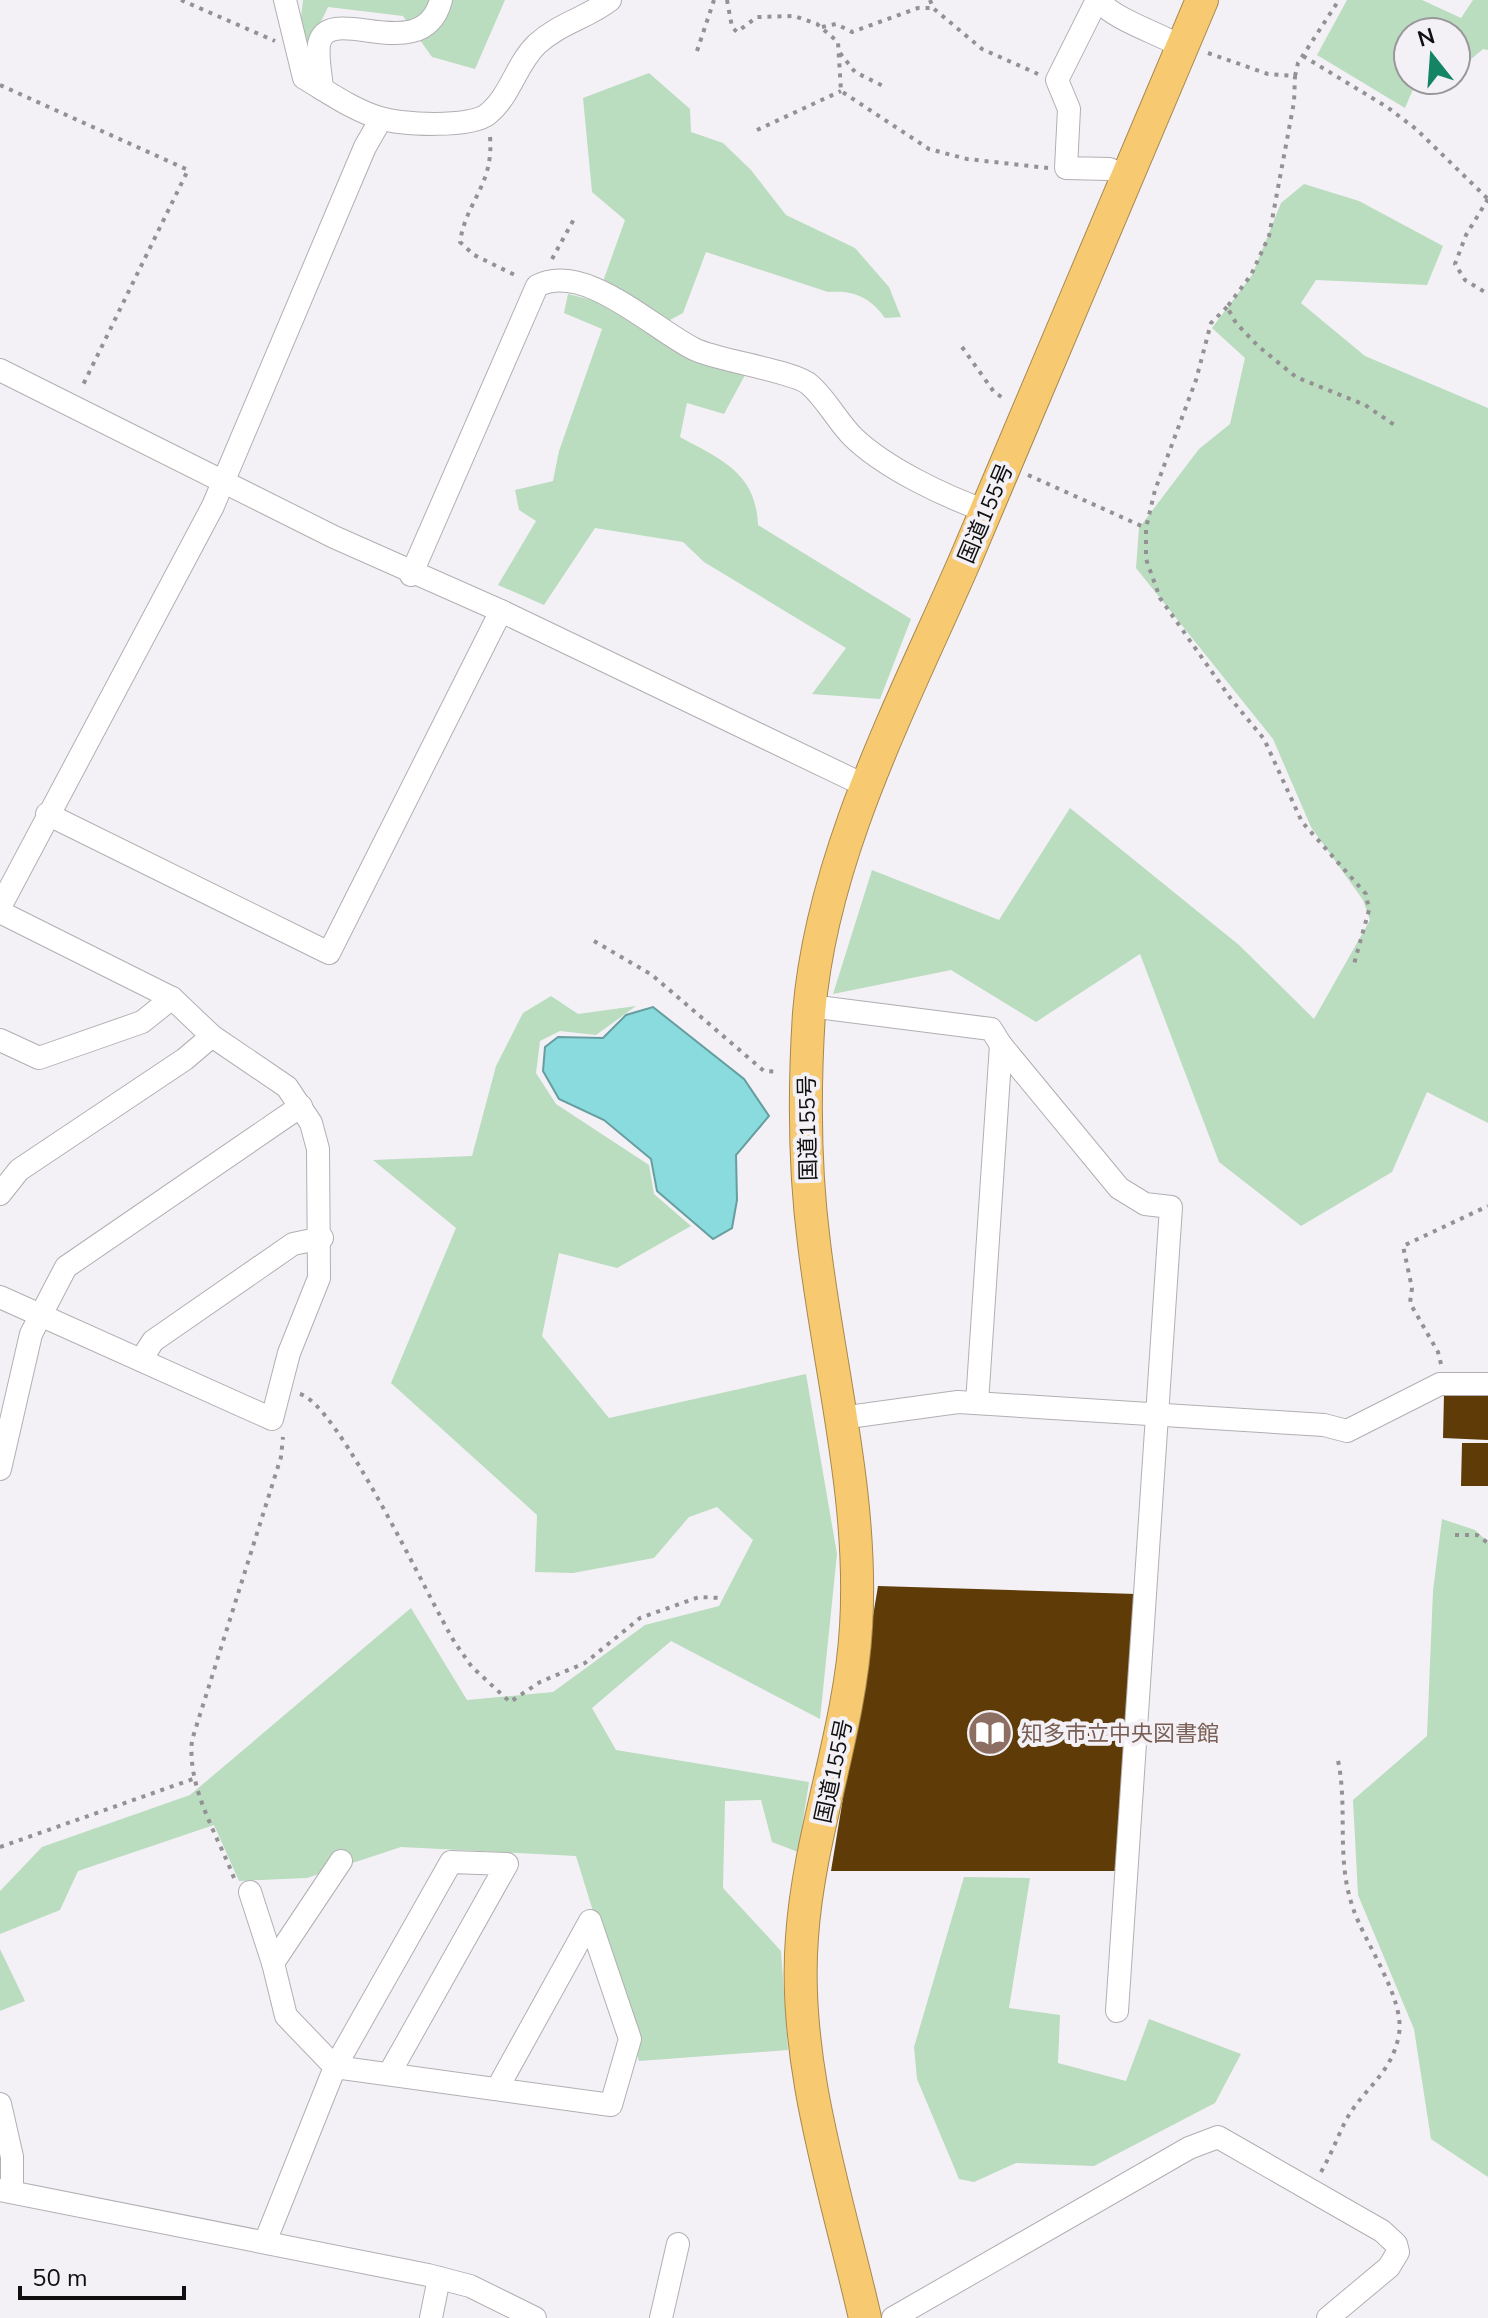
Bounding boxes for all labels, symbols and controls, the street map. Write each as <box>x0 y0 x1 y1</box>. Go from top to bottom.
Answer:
north arrow <box>1392 16 1472 96</box>
text: N <box>1414 21 1439 55</box>
street label: 国道155号 <box>951 459 1020 568</box>
street label: 国道155号 <box>792 1075 824 1181</box>
library icon: 知多市立中央図書館 <box>966 1709 1014 1757</box>
street label: 国道155号 <box>808 1716 860 1826</box>
place label: 知多市立中央図書館 <box>1021 1719 1219 1749</box>
scale bar <box>20 2250 184 2300</box>
text: 50 m <box>32 2262 88 2294</box>

